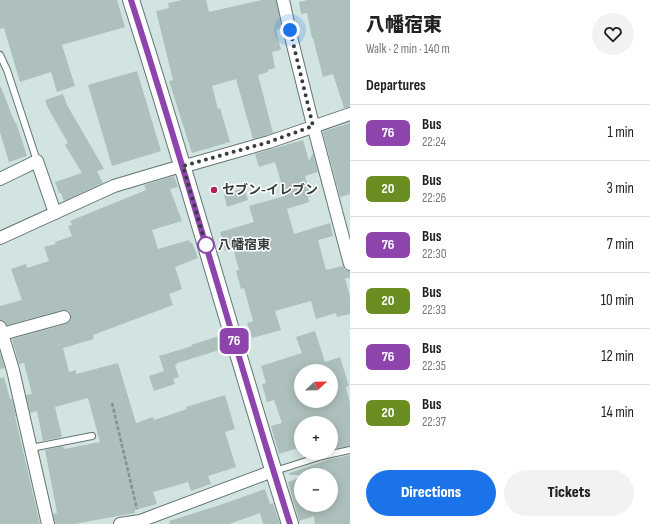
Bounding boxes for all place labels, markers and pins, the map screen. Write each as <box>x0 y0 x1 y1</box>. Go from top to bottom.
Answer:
place label: セブン-イレブン <box>222 182 318 198</box>
marker: セブン-イレブン <box>209 185 219 195</box>
marker: 八幡宿東 <box>197 236 215 254</box>
place label: 八幡宿東 <box>218 237 270 253</box>

